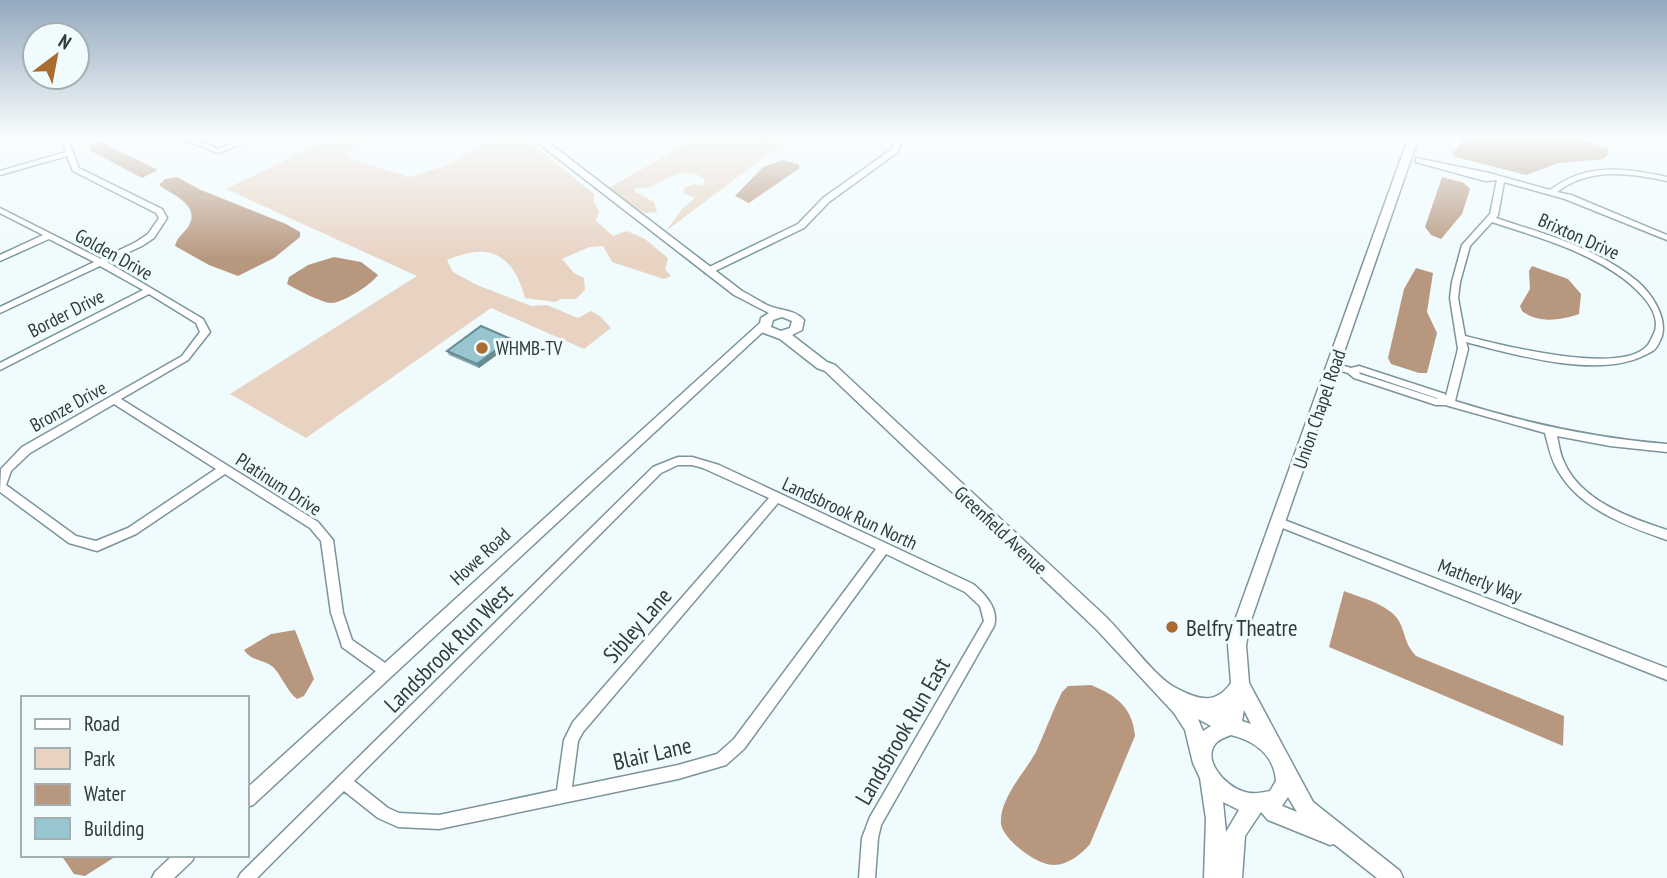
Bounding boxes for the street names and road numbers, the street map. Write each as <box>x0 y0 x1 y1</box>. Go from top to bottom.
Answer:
street label: Brixton Drive <box>1535 207 1623 265</box>
street label: Golden Drive <box>71 223 157 285</box>
street label: Border Drive <box>24 284 108 342</box>
street label: Union Chapel Road <box>1287 346 1351 472</box>
street label: Bronze Drive <box>26 375 111 437</box>
street label: Platinum Drive <box>232 447 327 521</box>
street label: Landsbrook Run North <box>779 471 921 555</box>
street label: Greenfield Avenue <box>949 481 1053 579</box>
street label: Howe Road <box>445 522 515 590</box>
street label: Matherly Way <box>1435 553 1526 607</box>
street label: Landsbrook Run West <box>378 577 519 718</box>
street label: Sibley Lane <box>596 581 678 669</box>
street label: Landsbrook Run East <box>848 652 956 810</box>
street label: Blair Lane <box>610 730 694 776</box>

